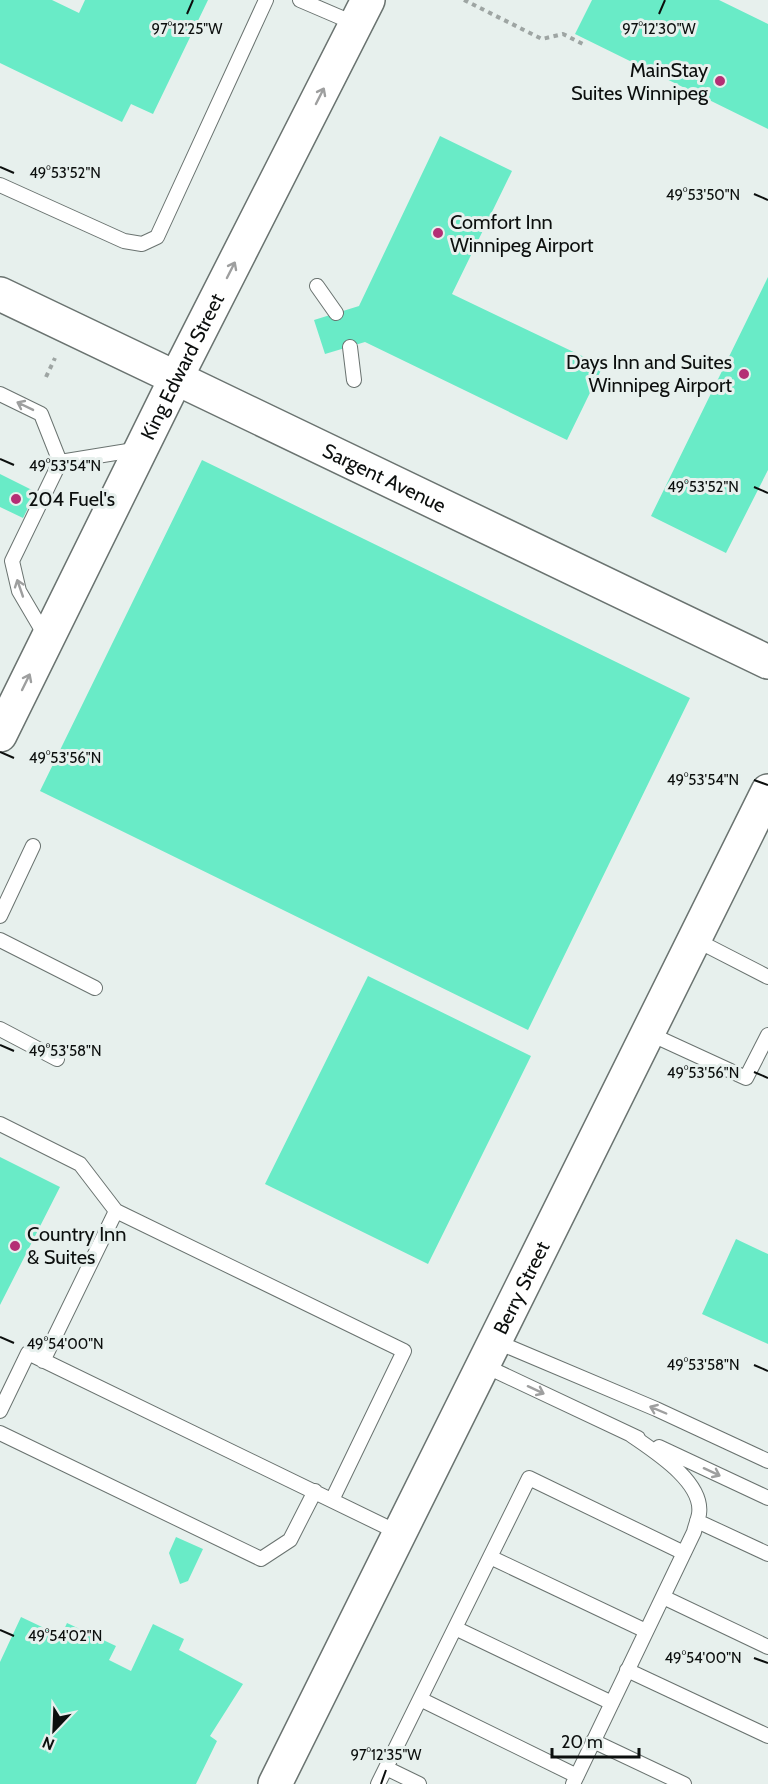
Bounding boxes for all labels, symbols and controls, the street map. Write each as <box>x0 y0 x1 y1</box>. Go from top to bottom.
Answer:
text: 97°12'25"W <box>152 20 223 38</box>
text: 97°12'30"W <box>622 20 696 38</box>
place label: MainStay Suites Winnipeg <box>571 58 709 105</box>
marker: MainStay Suites Winnipeg <box>713 74 727 88</box>
one-way arrow <box>314 87 326 105</box>
text: 49°53'52"N <box>29 164 101 182</box>
text: 49°53'50"N <box>666 186 740 204</box>
place label: Comfort Inn Winnipeg Airport <box>450 210 594 257</box>
marker: Comfort Inn Winnipeg Airport <box>431 226 445 240</box>
one-way arrow <box>226 261 237 279</box>
street label: King Edward Street <box>135 289 229 444</box>
place label: Days Inn and Suites Winnipeg Airport <box>566 350 732 397</box>
marker: Days Inn and Suites Winnipeg Airport <box>737 367 751 381</box>
one-way arrow <box>17 399 35 411</box>
street label: Sargent Avenue <box>319 438 450 518</box>
text: 49°53'54"N <box>29 457 101 475</box>
text: 49°53'52"N <box>667 478 739 496</box>
place label: 204 Fuel's <box>28 487 115 511</box>
marker: 204 Fuel's <box>9 492 23 506</box>
one-way arrow <box>13 579 24 598</box>
one-way arrow <box>21 674 32 692</box>
text: 49°53'56"N <box>29 749 101 767</box>
text: 49°53'54"N <box>667 771 739 789</box>
text: 49°53'58"N <box>29 1042 101 1060</box>
text: 49°53'56"N <box>667 1064 739 1082</box>
place label: Country Inn & Suites <box>27 1222 126 1269</box>
street label: Berry Street <box>488 1237 555 1338</box>
marker: Country Inn & Suites <box>8 1239 22 1253</box>
text: 49°54'00"N <box>26 1335 104 1353</box>
text: 49°53'58"N <box>667 1356 739 1374</box>
one-way arrow <box>526 1385 544 1397</box>
one-way arrow <box>649 1404 667 1415</box>
one-way arrow <box>703 1467 721 1479</box>
text: 49°54'02"N <box>28 1627 102 1645</box>
text: 49°54'00"N <box>664 1649 742 1667</box>
north arrow <box>24 1700 84 1760</box>
scale bar <box>552 1721 639 1759</box>
text: 20 m <box>561 1731 603 1753</box>
text: N <box>39 1732 57 1754</box>
text: 97°12'35"W <box>350 1746 422 1764</box>

